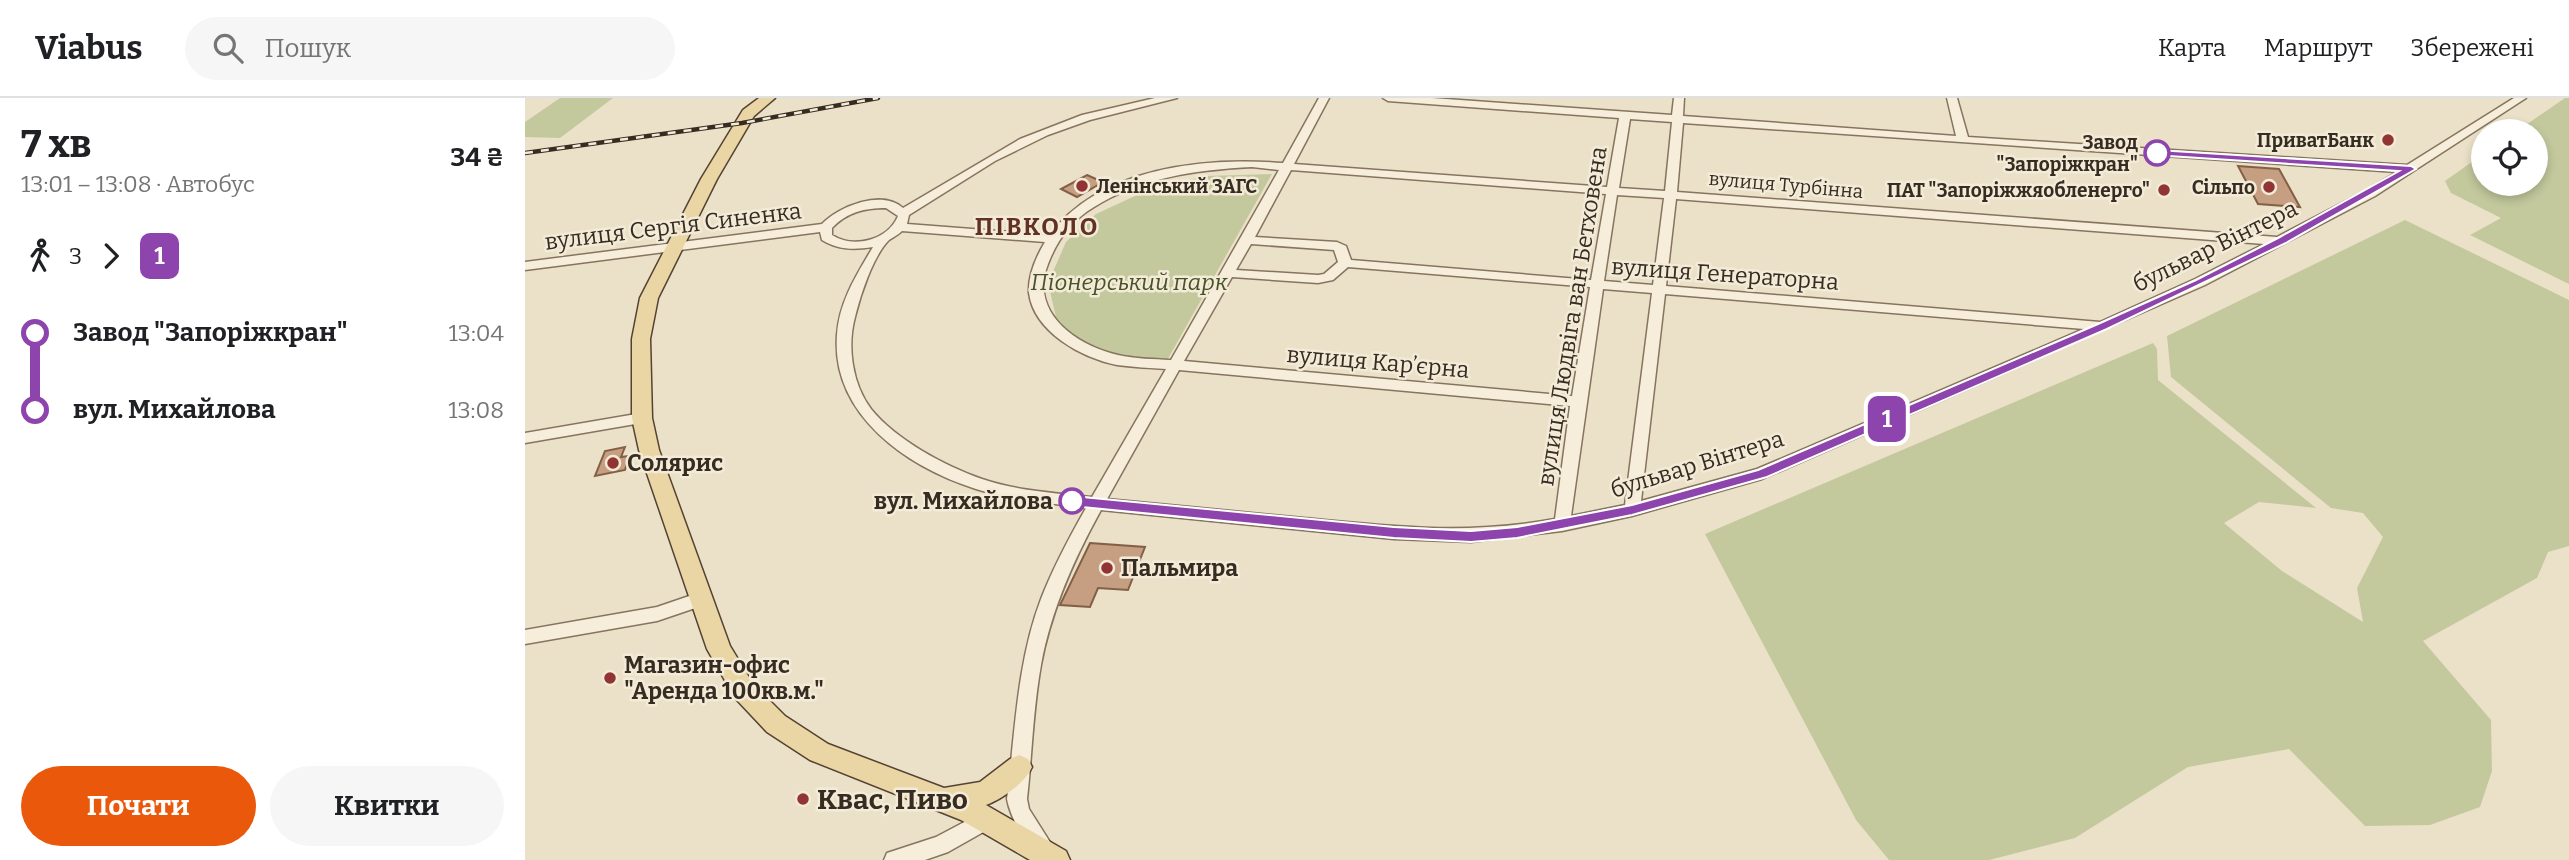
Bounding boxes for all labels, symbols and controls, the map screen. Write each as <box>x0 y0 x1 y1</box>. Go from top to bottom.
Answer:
search box <box>185 17 675 80</box>
text: Viabus <box>35 28 143 68</box>
icon: search <box>209 29 247 67</box>
text: Пошук <box>265 33 351 64</box>
text: Карта <box>2158 34 2226 62</box>
text: Маршрут <box>2264 34 2373 62</box>
text: Збережені <box>2411 34 2534 62</box>
map controls <box>2471 119 2548 196</box>
button: locate <box>2471 119 2548 196</box>
text: 7 хв <box>21 121 91 167</box>
place label: ПриватБанк <box>2257 129 2374 152</box>
place label: Завод "Запоріжкран" <box>1996 131 2138 176</box>
marker: ПриватБанк <box>2380 132 2396 148</box>
marker: Завод "Запоріжкран" <box>2144 140 2170 166</box>
text: 34 ₴ <box>450 142 504 173</box>
street label: вулиця Людвіга ван Бетховена <box>1531 144 1613 488</box>
street label: вулиця Турбінна <box>1708 167 1865 203</box>
text: 13:01 – 13:08 · Автобус <box>21 170 255 198</box>
place label: Ленінський ЗАГС <box>1096 175 1257 198</box>
place label: Сільпо <box>2192 176 2255 199</box>
marker: Ленінський ЗАГС <box>1074 178 1090 194</box>
place label: ПАТ "Запоріжжяобленерго" <box>1887 179 2150 202</box>
marker: Сільпо <box>2261 179 2277 195</box>
marker: ПАТ "Запоріжжяобленерго" <box>2156 182 2172 198</box>
street label: бульвар Вінтера <box>2128 194 2302 298</box>
street label: вулиця Сергія Синенка <box>543 196 803 256</box>
district label: ПІВКОЛО <box>975 213 1099 241</box>
icon: walk <box>21 237 59 275</box>
icon: forward <box>92 237 130 275</box>
text: 3 <box>69 242 82 270</box>
text: 1 <box>154 242 165 270</box>
street label: вулиця Генераторна <box>1610 252 1840 296</box>
park label: Піонерський парк <box>1030 268 1228 296</box>
text: Завод "Запоріжкран" <box>73 317 348 348</box>
text: 13:04 <box>449 319 504 347</box>
street label: вулиця Кар’єрна <box>1286 340 1471 384</box>
text: вул. Михайлова <box>73 394 276 425</box>
text: 13:08 <box>448 396 504 424</box>
line badge: 1 <box>1864 396 1910 442</box>
text: 1 <box>1882 405 1892 433</box>
street label: бульвар Вінтера <box>1607 424 1787 504</box>
place label: Солярис <box>627 449 723 477</box>
marker: Солярис <box>605 455 621 471</box>
place label: вул. Михайлова <box>874 487 1053 515</box>
marker: вул. Михайлова <box>1059 488 1085 514</box>
place label: Пальмира <box>1121 554 1238 582</box>
marker: Пальмира <box>1099 560 1115 576</box>
place label: Магазин-офис "Аренда 100кв.м." <box>624 651 824 705</box>
marker: Магазин-офис "Аренда 100кв.м." <box>602 670 618 686</box>
button: Почати <box>21 766 256 846</box>
button: Квитки <box>270 766 504 846</box>
place label: Квас, Пиво <box>817 783 968 816</box>
marker: Квас, Пиво <box>795 791 811 807</box>

